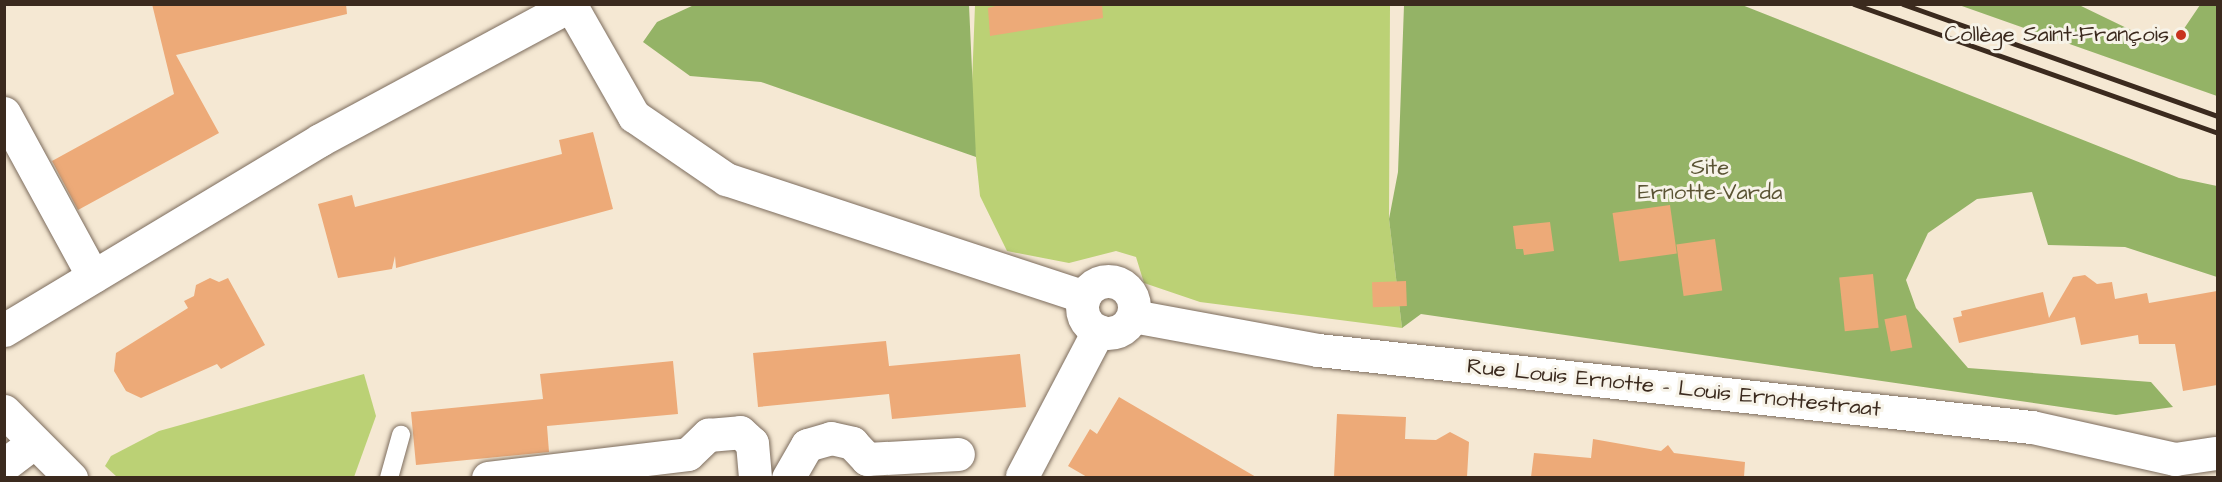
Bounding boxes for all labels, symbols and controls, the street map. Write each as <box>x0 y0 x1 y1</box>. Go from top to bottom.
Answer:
place label: Collège Saint-François <box>1945 22 2169 48</box>
marker: Collège Saint-François <box>2174 28 2188 42</box>
park label: Site Ernotte-Varda <box>1638 154 1782 206</box>
street label: Rue Louis Ernotte - Louis Ernottestraat <box>1466 353 1882 423</box>

